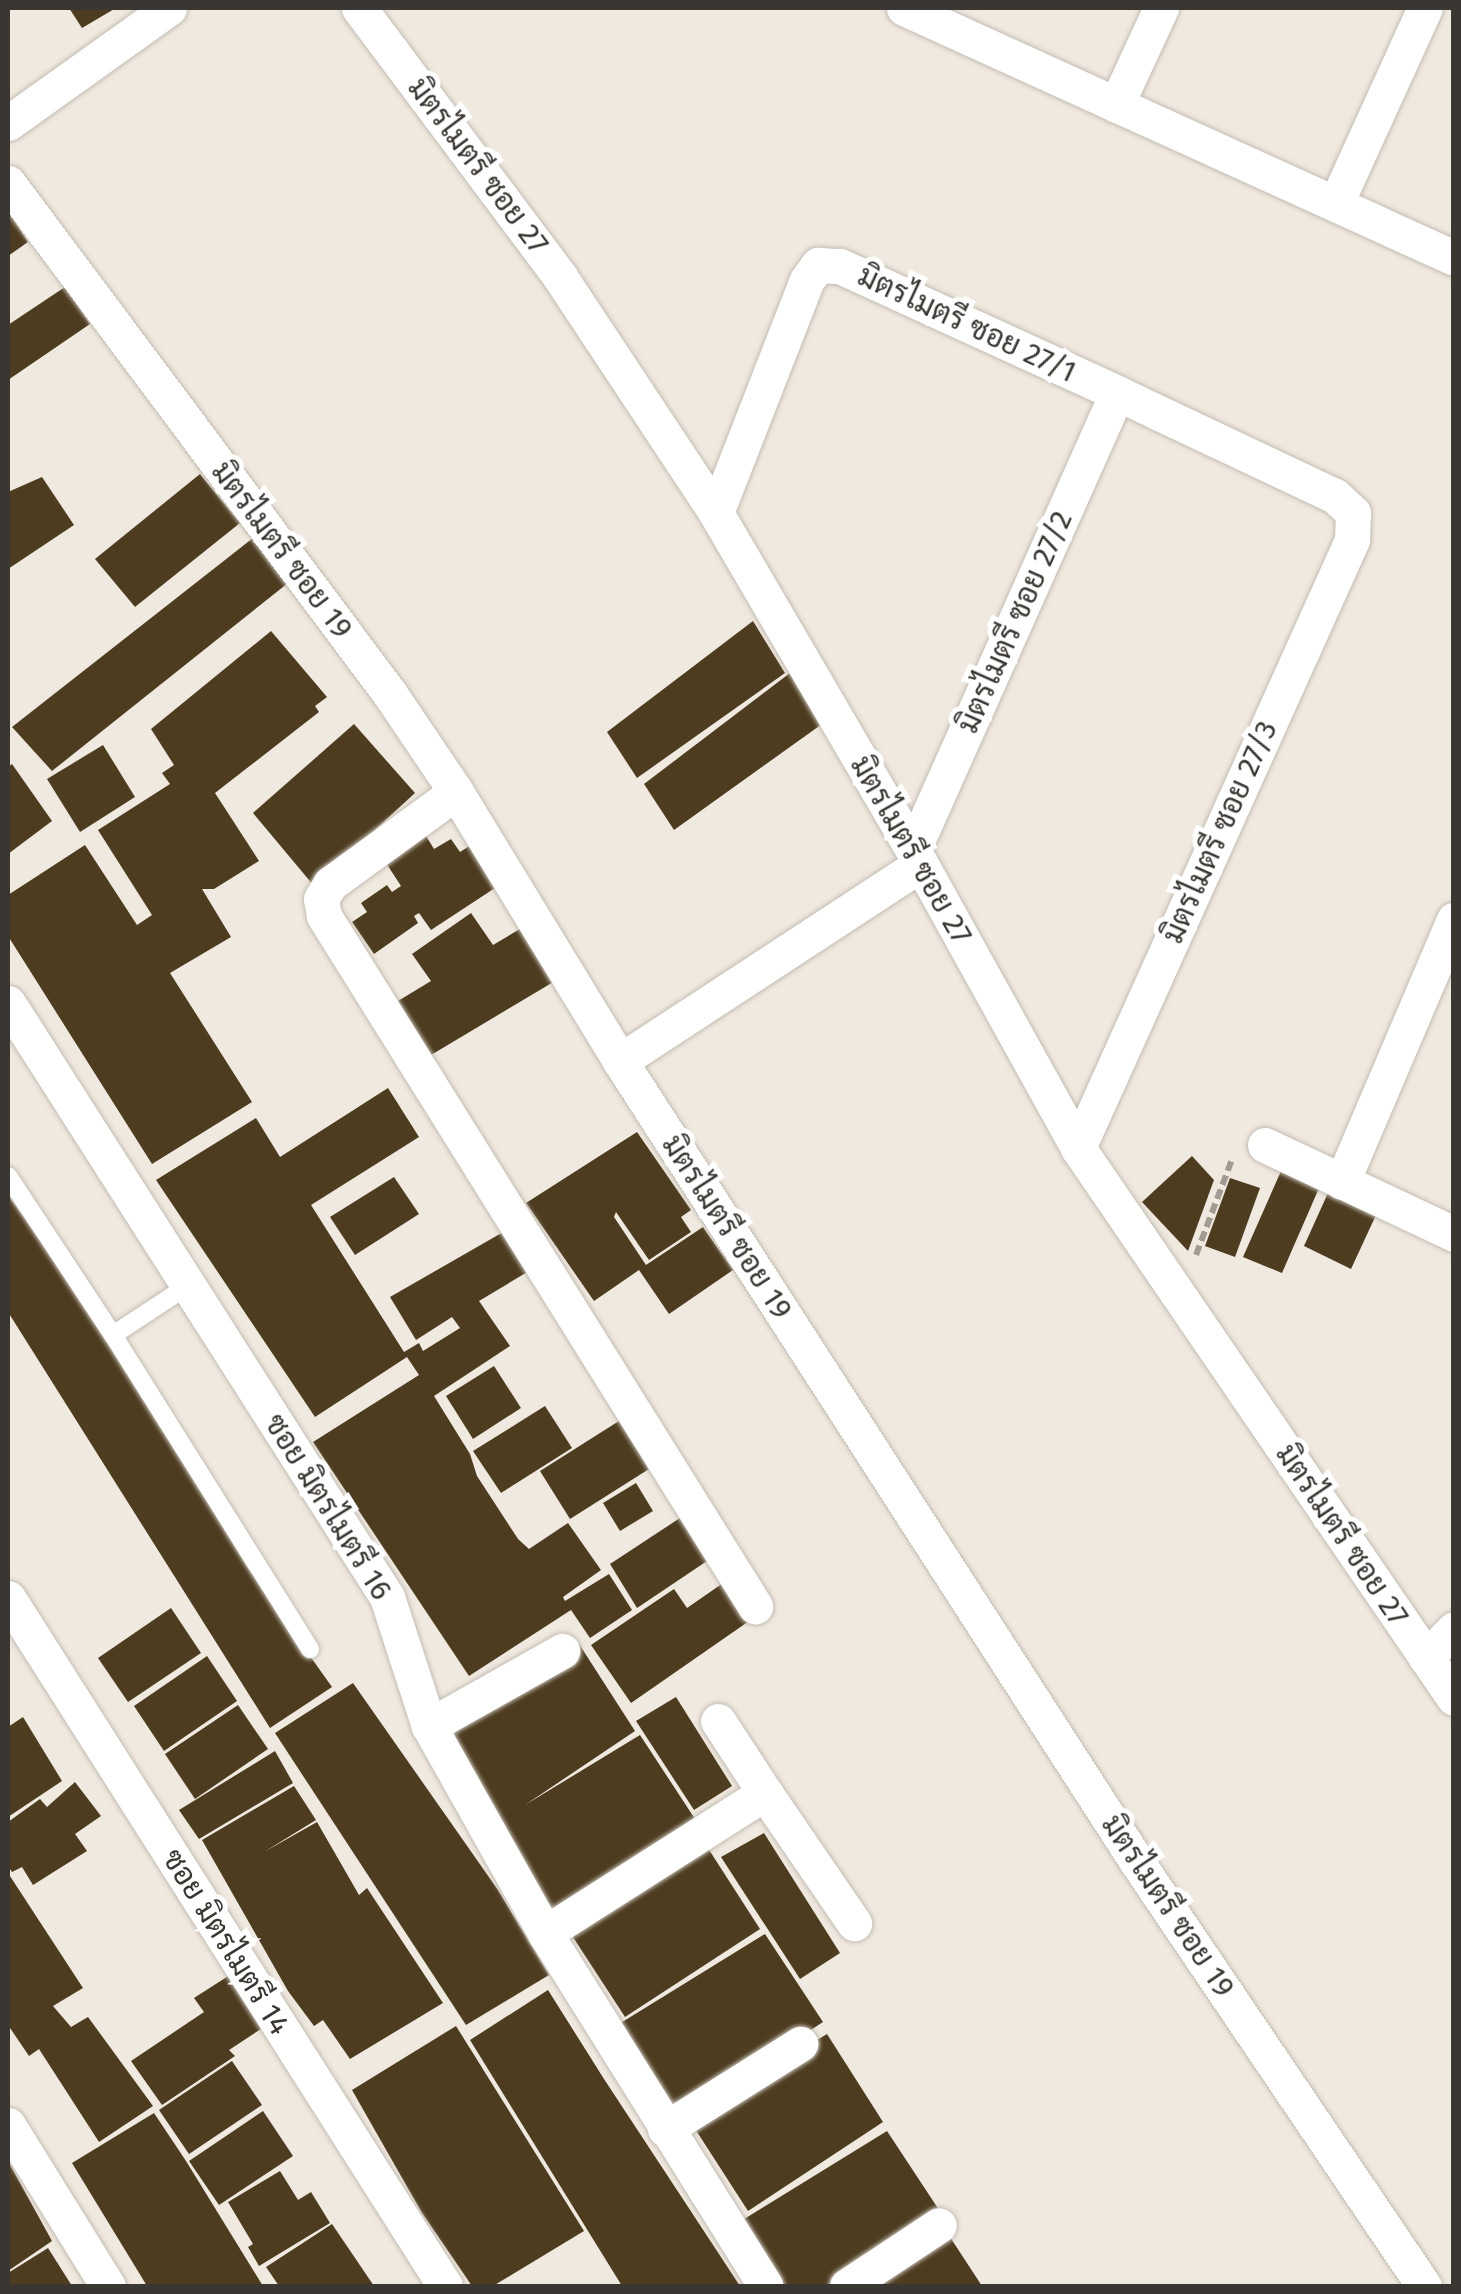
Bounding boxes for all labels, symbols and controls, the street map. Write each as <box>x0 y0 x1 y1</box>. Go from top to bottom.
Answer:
street label: มิตรไมตรี ซอย 27 <box>400 71 556 261</box>
street label: มิตรไมตรี ซอย 27/1 <box>852 258 1082 390</box>
street label: มิตรไมตรี ซอย 19 <box>204 455 360 645</box>
street label: มิตรไมตรี ซอย 27/2 <box>950 505 1080 739</box>
street label: มิตรไมตรี ซอย 27/3 <box>1155 715 1285 949</box>
street label: มิตรไมตรี ซอย 27 <box>843 750 979 950</box>
street label: มิตรไมตรี ซอย 19 <box>654 1128 800 1326</box>
street label: ซอย มิตรไมตรี 16 <box>257 1408 399 1606</box>
street label: มิตรไมตรี ซอย 27 <box>1268 1437 1416 1633</box>
street label: มิตรไมตรี ซอย 19 <box>1094 1808 1242 2004</box>
street label: ซอย มิตรไมตรี 14 <box>155 1843 297 2041</box>

